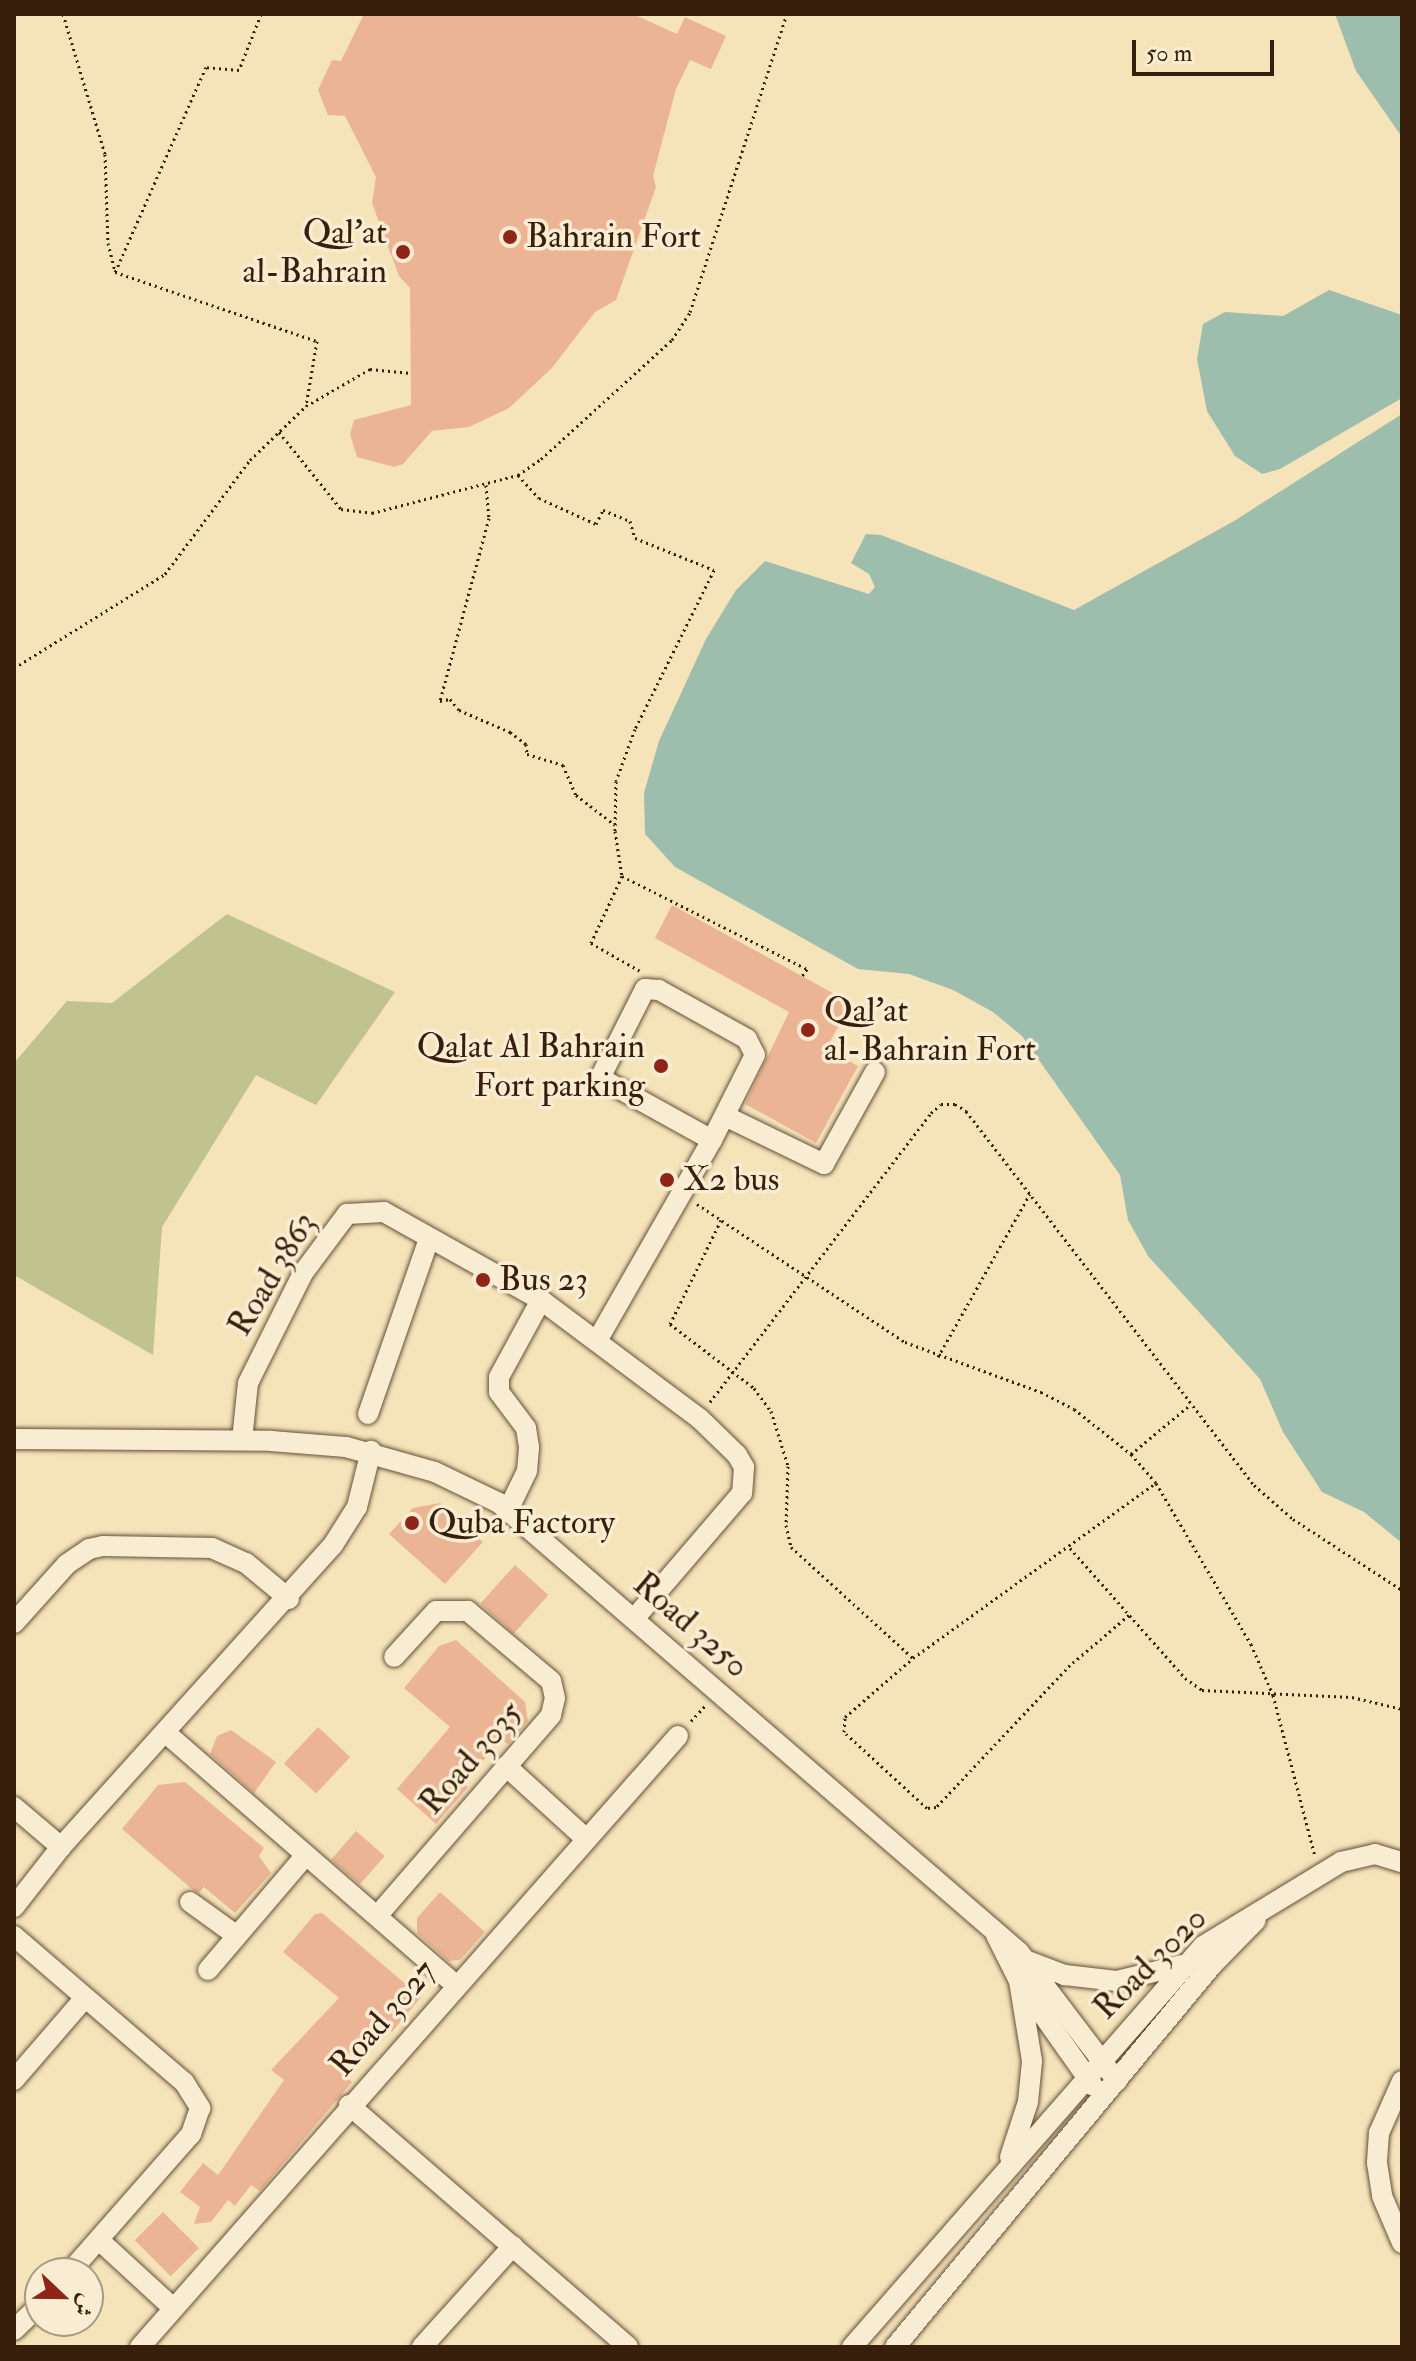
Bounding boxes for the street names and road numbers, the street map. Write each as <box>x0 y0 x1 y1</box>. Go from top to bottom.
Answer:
street label: Road 3863 <box>219 1205 325 1343</box>
street label: Road 3250 <box>625 1564 757 1686</box>
street label: Road 3035 <box>411 1693 531 1823</box>
street label: Road 3020 <box>1085 1898 1215 2028</box>
street label: Road 3027 <box>321 1951 445 2085</box>

